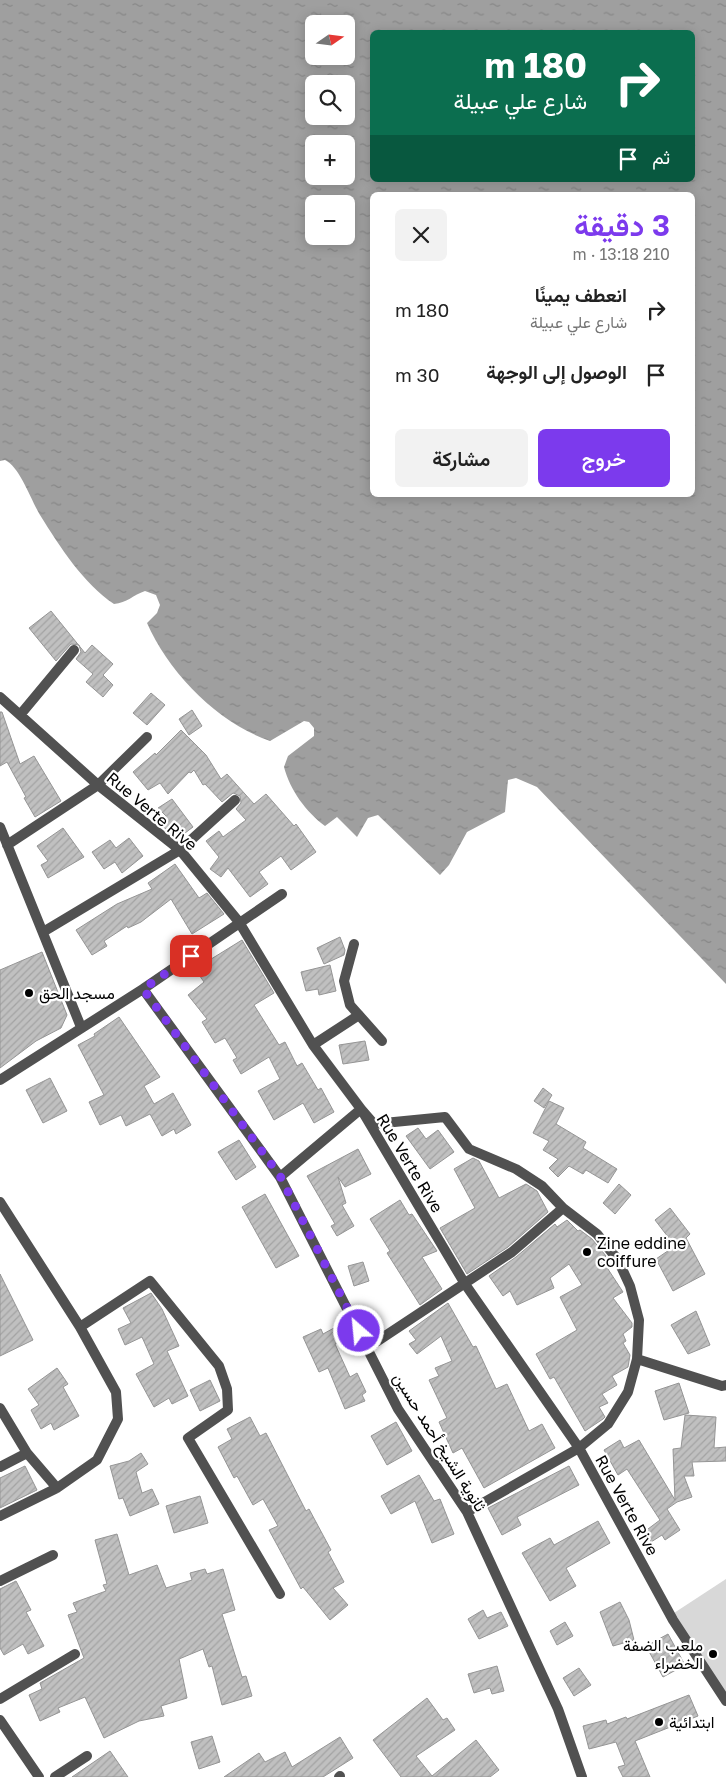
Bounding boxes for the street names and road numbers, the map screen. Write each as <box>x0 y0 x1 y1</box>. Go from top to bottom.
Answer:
street label: Rue Verte Rive <box>103 767 201 855</box>
street label: Rue Verte Rive <box>373 1110 447 1216</box>
street label: ثانوية الشيخ أحمد حسين <box>387 1369 491 1516</box>
street label: Rue Verte Rive <box>591 1451 663 1559</box>

